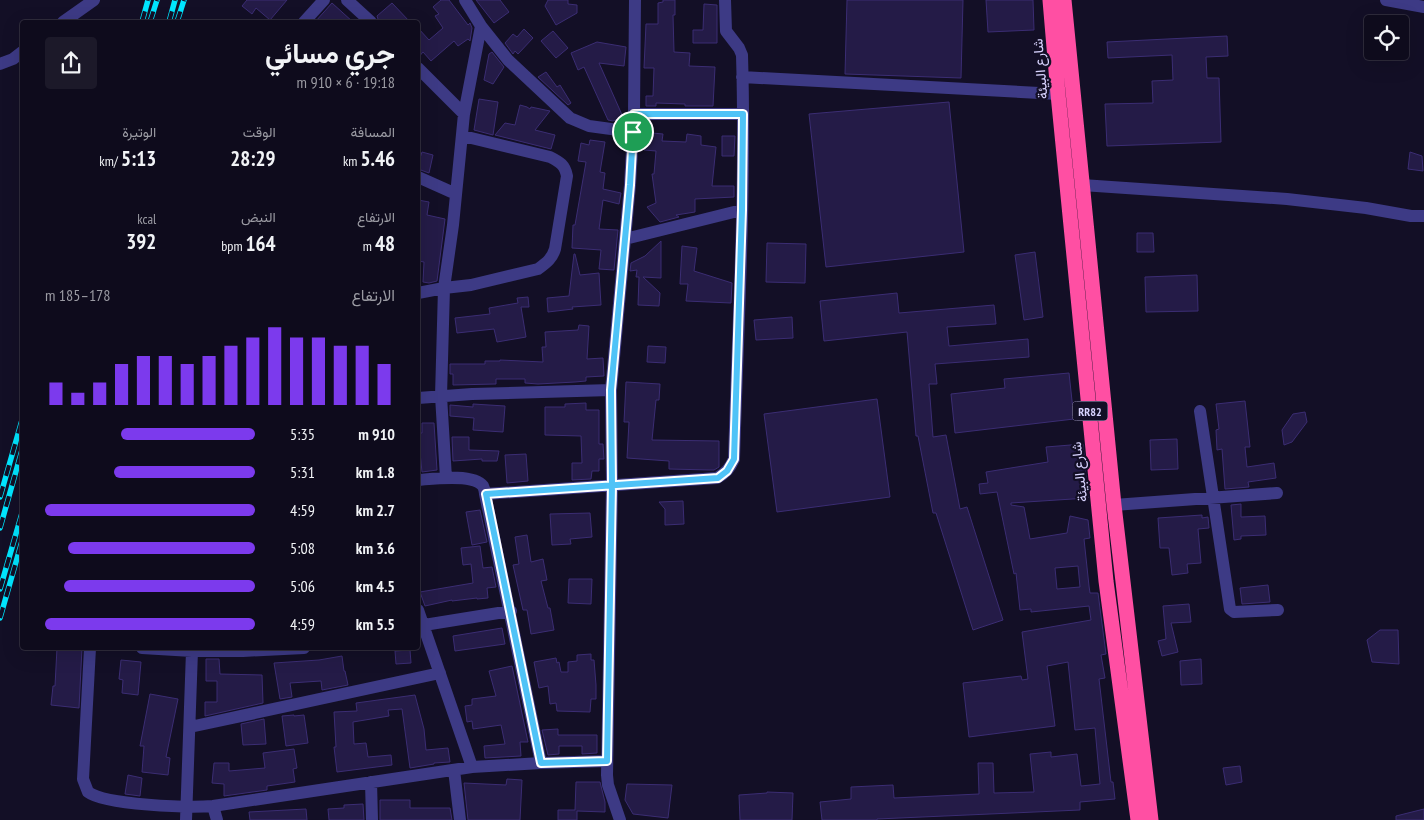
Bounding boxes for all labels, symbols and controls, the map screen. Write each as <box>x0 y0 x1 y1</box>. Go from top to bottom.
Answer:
map controls <box>1364 15 1409 60</box>
button: locate <box>1364 15 1409 60</box>
text: جري مسائي <box>265 34 395 71</box>
button: share <box>45 37 97 89</box>
street label: شارع البيئة <box>1028 38 1054 100</box>
text: 19:18 · 6 × 910 m <box>297 72 395 92</box>
pin <box>612 111 654 153</box>
icon: arrive <box>619 118 647 146</box>
text: الوتيرة <box>122 123 156 141</box>
text: الوقت <box>243 123 276 141</box>
text: المسافة <box>351 123 395 141</box>
text: 5:13 <box>121 145 156 172</box>
text: 28:29 <box>230 145 276 172</box>
text: 5.46 <box>360 145 395 172</box>
text: /km <box>99 152 121 170</box>
text: km <box>343 152 360 170</box>
text: النبض <box>241 208 276 226</box>
text: الارتفاع <box>357 208 395 226</box>
text: kcal <box>137 210 156 228</box>
text: 392 <box>126 228 156 255</box>
text: 164 <box>246 230 276 257</box>
text: 48 <box>375 230 395 257</box>
text: bpm <box>221 237 246 255</box>
text: m <box>363 237 375 255</box>
text: 178–185 m <box>45 285 111 305</box>
text: الارتفاع <box>352 285 395 305</box>
road number: RR82 <box>1072 402 1108 421</box>
text: 5:35 <box>290 424 315 444</box>
text: 910 m <box>358 424 395 444</box>
street label: شارع البيئة <box>1067 441 1093 503</box>
text: 5:31 <box>290 462 315 482</box>
text: 1.8 km <box>356 462 395 482</box>
text: 4:59 <box>290 500 315 520</box>
text: 2.7 km <box>356 500 395 520</box>
text: 5:08 <box>290 538 315 558</box>
text: 3.6 km <box>356 538 395 558</box>
text: 5:06 <box>290 576 315 596</box>
text: 4.5 km <box>356 576 395 596</box>
text: 4:59 <box>290 614 315 634</box>
text: 5.5 km <box>356 614 395 634</box>

